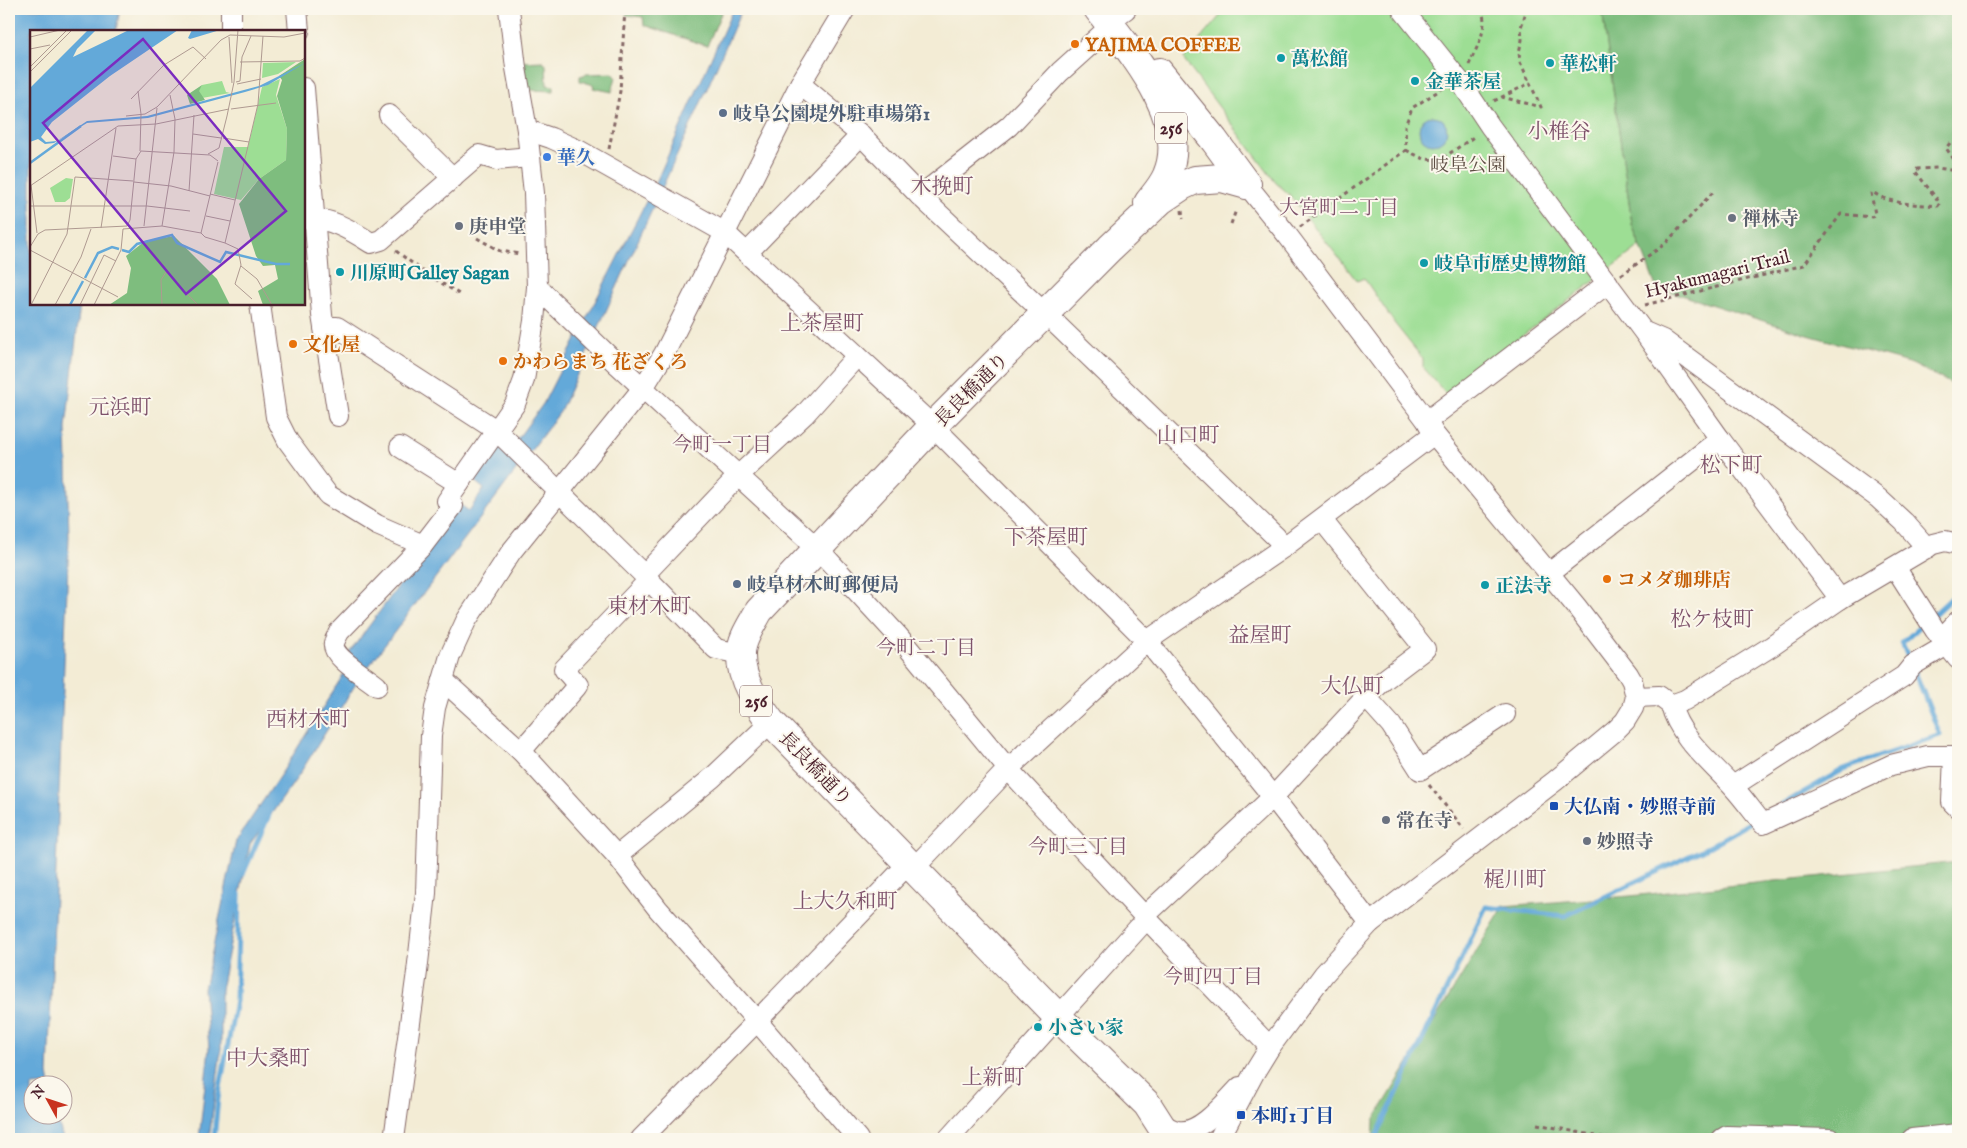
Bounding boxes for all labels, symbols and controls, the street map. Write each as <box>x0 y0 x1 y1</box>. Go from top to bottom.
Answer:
inset map <box>30 30 305 305</box>
place label: YAJIMA COFFEE <box>1085 34 1240 58</box>
marker: YAJIMA COFFEE <box>1069 38 1081 50</box>
place label: 萬松館 <box>1291 48 1348 72</box>
marker: 萬松館 <box>1275 52 1287 64</box>
place label: 華松軒 <box>1560 53 1617 77</box>
marker: 華松軒 <box>1544 57 1556 69</box>
place label: 金華茶屋 <box>1425 71 1501 95</box>
marker: 金華茶屋 <box>1409 75 1421 87</box>
place label: 岐阜公園堤外駐車場第1 <box>733 103 930 127</box>
marker: 岐阜公園堤外駐車場第1 <box>717 107 729 119</box>
road number: 256 <box>1155 112 1187 144</box>
district label: 小椎谷 <box>1528 119 1591 146</box>
place label: 華久 <box>557 147 595 171</box>
marker: 華久 <box>541 151 553 163</box>
park label: 岐阜公園 <box>1430 154 1506 178</box>
district label: 木挽町 <box>911 174 974 201</box>
district label: 大宮町二丁目 <box>1279 196 1399 221</box>
place label: 禅林寺 <box>1742 208 1799 232</box>
marker: 禅林寺 <box>1726 212 1738 224</box>
place label: 庚申堂 <box>469 216 526 240</box>
marker: 庚申堂 <box>453 220 465 232</box>
street label: Hyakumagari Trail <box>1642 245 1793 305</box>
place label: 岐阜市歴史博物館 <box>1434 253 1586 277</box>
marker: 岐阜市歴史博物館 <box>1418 257 1430 269</box>
place label: 川原町Galley Sagan <box>350 262 509 286</box>
marker: 川原町Galley Sagan <box>334 266 346 278</box>
district label: 上茶屋町 <box>780 311 864 338</box>
place label: 文化屋 <box>303 334 360 358</box>
marker: 文化屋 <box>287 338 299 350</box>
street label: 長良橋通り <box>930 348 1014 432</box>
place label: かわらまち 花ざくろ <box>513 351 688 375</box>
marker: かわらまち 花ざくろ <box>497 355 509 367</box>
district label: 元浜町 <box>89 395 152 422</box>
district label: 山口町 <box>1157 423 1220 450</box>
district label: 今町一丁目 <box>672 433 772 458</box>
district label: 松下町 <box>1700 453 1763 480</box>
district label: 下茶屋町 <box>1004 525 1088 552</box>
place label: コメダ珈琲店 <box>1617 569 1731 593</box>
marker: コメダ珈琲店 <box>1601 573 1613 585</box>
place label: 岐阜材木町郵便局 <box>747 574 899 598</box>
place label: 正法寺 <box>1495 575 1552 599</box>
marker: 岐阜材木町郵便局 <box>731 578 743 590</box>
marker: 正法寺 <box>1479 579 1491 591</box>
district label: 東材木町 <box>607 594 691 621</box>
district label: 松ケ枝町 <box>1670 607 1754 634</box>
district label: 益屋町 <box>1229 623 1292 650</box>
district label: 今町二丁目 <box>876 636 976 661</box>
district label: 大仏町 <box>1321 674 1384 701</box>
road number: 256 <box>740 686 772 716</box>
district label: 西材木町 <box>266 707 350 734</box>
street label: 長良橋通り <box>773 727 856 812</box>
place label: 大仏南・妙照寺前 <box>1564 796 1716 820</box>
marker: 大仏南・妙照寺前 <box>1548 800 1560 812</box>
place label: 常在寺 <box>1396 810 1453 834</box>
marker: 常在寺 <box>1380 814 1392 826</box>
place label: 妙照寺 <box>1597 831 1654 855</box>
district label: 今町三丁目 <box>1028 835 1128 860</box>
marker: 妙照寺 <box>1581 835 1593 847</box>
district label: 梶川町 <box>1484 867 1547 894</box>
district label: 上大久和町 <box>793 889 898 916</box>
district label: 今町四丁目 <box>1163 965 1263 990</box>
place label: 小さい家 <box>1048 1017 1124 1041</box>
marker: 小さい家 <box>1032 1021 1044 1033</box>
district label: 中大桑町 <box>226 1046 310 1073</box>
district label: 上新町 <box>962 1065 1025 1092</box>
north arrow <box>22 1076 72 1126</box>
text: N <box>27 1082 50 1103</box>
place label: 本町1丁目 <box>1251 1105 1334 1129</box>
marker: 本町1丁目 <box>1235 1109 1247 1121</box>

